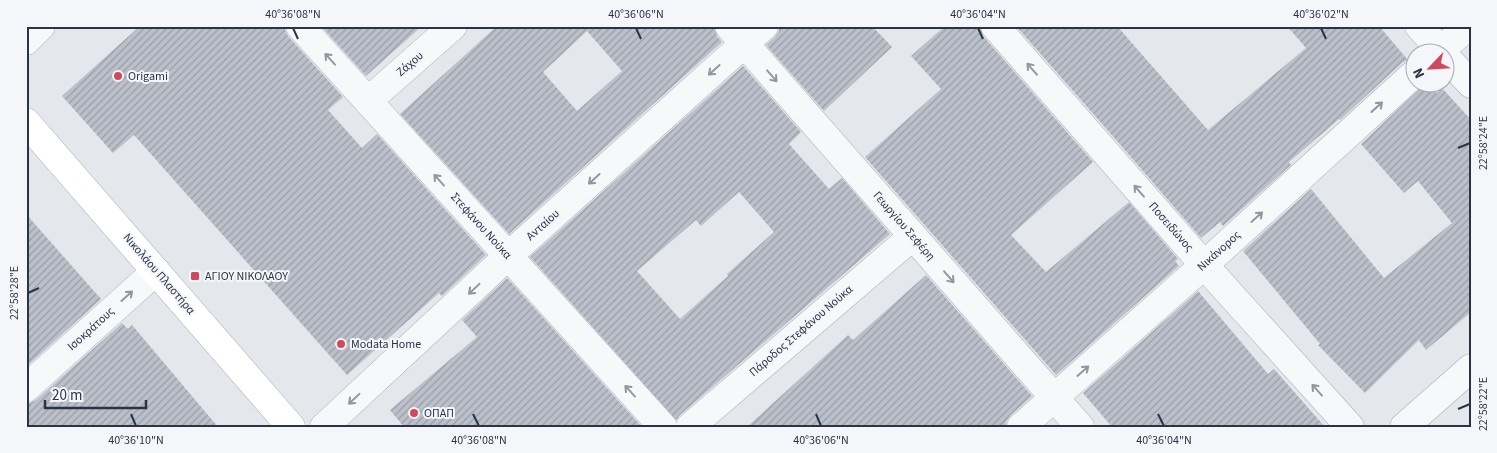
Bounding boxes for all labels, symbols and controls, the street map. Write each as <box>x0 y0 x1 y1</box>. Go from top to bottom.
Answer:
text: 40°36'08"N <box>265 6 321 23</box>
text: 40°36'06"N <box>608 6 664 23</box>
text: 40°36'04"N <box>950 6 1006 23</box>
text: 40°36'02"N <box>1293 6 1349 23</box>
north arrow <box>1404 42 1454 92</box>
street label: Ζάχου <box>393 47 427 81</box>
one-way arrow <box>324 53 335 66</box>
one-way arrow <box>1026 62 1038 75</box>
one-way arrow <box>708 65 721 76</box>
text: N <box>1408 65 1430 82</box>
place label: Origami <box>128 68 168 85</box>
marker: Origami <box>112 70 124 82</box>
one-way arrow <box>767 70 778 83</box>
one-way arrow <box>1371 101 1384 113</box>
text: 22°58'24"E <box>1475 116 1492 170</box>
one-way arrow <box>433 173 445 186</box>
one-way arrow <box>587 174 600 185</box>
one-way arrow <box>1133 184 1145 197</box>
street label: Γεωργίου Σεφέρη <box>869 188 939 264</box>
street label: Στεφάνου Νούκα <box>446 189 516 263</box>
street label: Ποσειδώνος <box>1145 198 1197 256</box>
street label: Ανταίου <box>523 205 563 245</box>
one-way arrow <box>1251 211 1264 223</box>
street label: Νικάνορος <box>1193 227 1245 275</box>
street label: Νικολάου Πλαστήρα <box>119 230 199 319</box>
text: 22°58'28"E <box>6 266 23 320</box>
place label: ΑΓΙΟΥ ΝΙΚΟΛΑΟΥ <box>205 268 288 285</box>
marker: ΑΓΙΟΥ ΝΙΚΟΛΑΟΥ <box>189 270 201 282</box>
one-way arrow <box>943 271 955 284</box>
street label: Πάροδος Στεφάνου Νούκα <box>746 281 857 381</box>
one-way arrow <box>467 283 480 295</box>
one-way arrow <box>121 290 134 302</box>
street label: Ισοκράτους <box>64 303 118 355</box>
place label: Modata Home <box>351 336 421 353</box>
marker: Modata Home <box>335 338 347 350</box>
one-way arrow <box>1077 365 1090 377</box>
text: 22°58'22"E <box>1475 377 1492 431</box>
scale bar <box>45 378 146 410</box>
one-way arrow <box>624 384 636 397</box>
one-way arrow <box>1311 384 1323 397</box>
text: 20 m <box>52 385 82 406</box>
one-way arrow <box>348 393 361 405</box>
place label: ΟΠΑΠ <box>424 405 454 422</box>
marker: ΟΠΑΠ <box>408 407 420 419</box>
text: 40°36'10"N <box>108 432 164 449</box>
text: 40°36'08"N <box>451 432 507 449</box>
text: 40°36'06"N <box>793 432 849 449</box>
text: 40°36'04"N <box>1136 432 1192 449</box>

